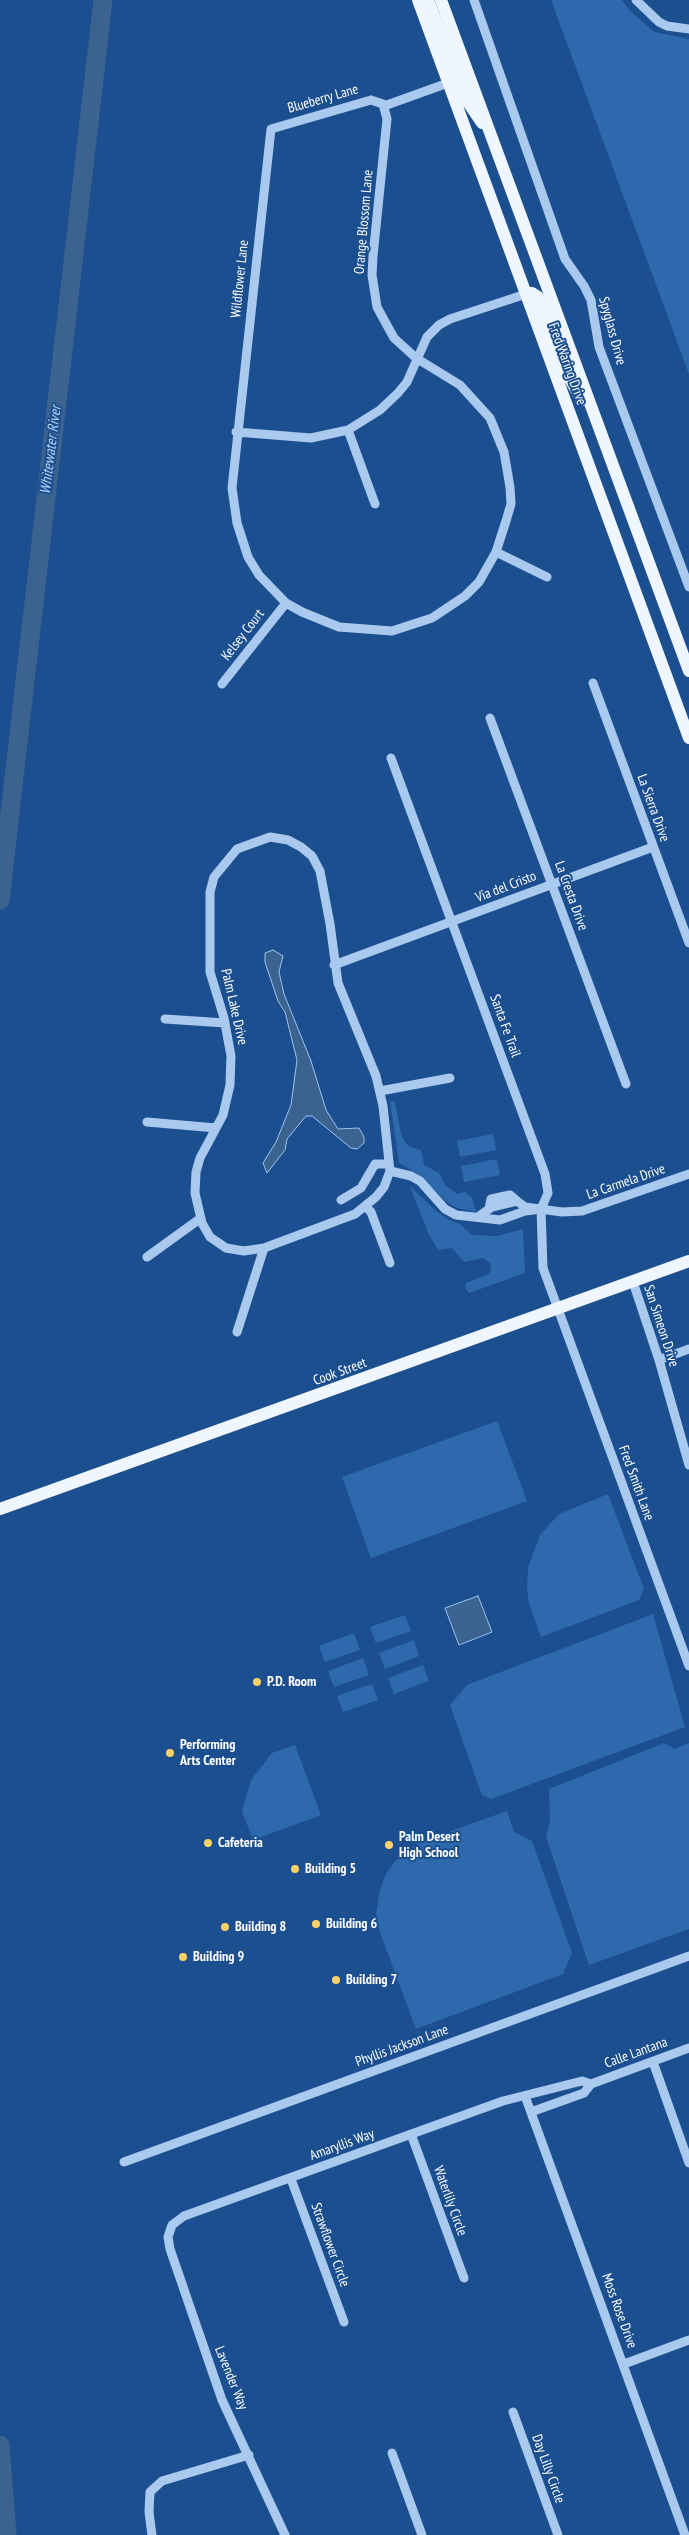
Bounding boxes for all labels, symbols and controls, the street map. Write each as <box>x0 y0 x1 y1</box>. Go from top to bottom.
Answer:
street label: Blueberry Lane <box>286 81 360 117</box>
street label: Orange Blossom Lane <box>351 169 377 275</box>
street label: Wildflower Lane <box>228 239 252 319</box>
street label: Spyglass Drive <box>595 295 629 367</box>
street label: Fred Waring Drive <box>544 321 590 407</box>
water label: Whitewater River <box>37 405 65 495</box>
street label: Kelsey Court <box>218 606 268 664</box>
street label: La Sierra Drive <box>633 772 673 844</box>
street label: La Cresta Drive <box>551 859 591 933</box>
street label: Via del Cristo <box>473 868 539 906</box>
street label: Palm Lake Drive <box>217 967 251 1047</box>
street label: Santa Fe Trail <box>486 992 524 1060</box>
street label: La Carmela Drive <box>584 1161 668 1203</box>
street label: San Simeon Drive <box>640 1283 682 1369</box>
street label: Cook Street <box>311 1355 369 1389</box>
street label: Fred Smith Lane <box>615 1443 657 1523</box>
place label: P.D. Room <box>267 1674 316 1690</box>
marker: P.D. Room <box>251 1676 263 1688</box>
place label: Performing Arts Center <box>180 1737 236 1770</box>
marker: Performing Arts Center <box>164 1747 176 1759</box>
place label: Palm Desert High School <box>399 1829 460 1861</box>
place label: Cafeteria <box>218 1835 263 1851</box>
marker: Cafeteria <box>202 1837 214 1849</box>
marker: Palm Desert High School <box>383 1839 395 1851</box>
place label: Building 5 <box>305 1861 356 1877</box>
marker: Building 5 <box>289 1863 301 1875</box>
place label: Building 6 <box>326 1916 377 1932</box>
marker: Building 6 <box>310 1918 322 1930</box>
place label: Building 8 <box>235 1919 286 1935</box>
marker: Building 8 <box>219 1921 231 1933</box>
place label: Building 9 <box>193 1949 244 1965</box>
marker: Building 9 <box>177 1951 189 1963</box>
place label: Building 7 <box>346 1972 397 1988</box>
marker: Building 7 <box>330 1974 342 1986</box>
street label: Phyllis Jackson Lane <box>353 2021 451 2071</box>
street label: Calle Lantana <box>602 2034 670 2072</box>
street label: Amaryllis Way <box>307 2126 377 2164</box>
street label: Waterlily Circle <box>430 2164 470 2238</box>
street label: Strawflower Circle <box>307 2201 353 2289</box>
street label: Moss Rose Drive <box>598 2271 640 2351</box>
street label: Lavender Way <box>211 2344 251 2412</box>
street label: Day Lilly Circle <box>528 2432 568 2506</box>

